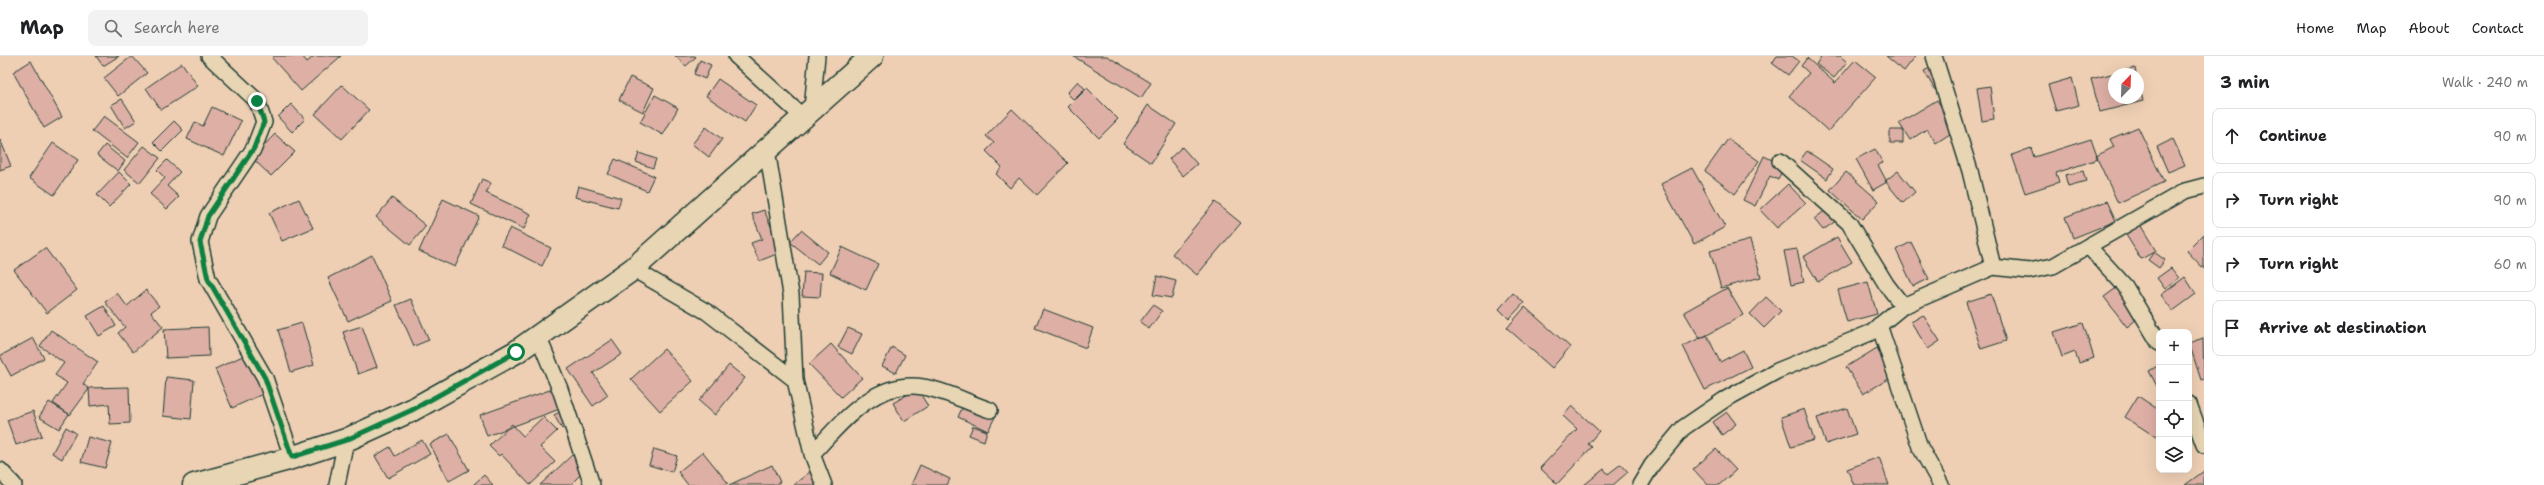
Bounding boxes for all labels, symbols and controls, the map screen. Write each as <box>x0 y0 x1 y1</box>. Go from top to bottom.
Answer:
search box <box>88 10 368 46</box>
text: Map <box>20 15 64 40</box>
icon: search <box>102 17 124 39</box>
text: Search here <box>134 18 220 38</box>
text: Home <box>2296 19 2335 37</box>
text: Map <box>2357 19 2387 37</box>
text: About <box>2409 19 2450 37</box>
text: Contact <box>2472 19 2524 37</box>
north arrow <box>2108 68 2144 104</box>
text: 3 min <box>2220 71 2270 93</box>
text: Walk · 240 m <box>2442 74 2528 91</box>
route end <box>248 92 266 110</box>
icon: ahead <box>2221 125 2243 147</box>
text: Continue <box>2259 126 2327 146</box>
text: 90 m <box>2493 128 2527 145</box>
icon: right <box>2221 189 2243 211</box>
text: Turn right <box>2259 190 2339 210</box>
text: 90 m <box>2493 192 2527 209</box>
icon: right <box>2221 253 2243 275</box>
text: Turn right <box>2259 254 2339 274</box>
text: 60 m <box>2494 256 2527 273</box>
icon: arrive <box>2221 317 2243 339</box>
text: Arrive at destination <box>2259 318 2427 338</box>
map controls <box>2156 329 2192 473</box>
button: + <box>2156 329 2192 365</box>
route start <box>507 343 525 361</box>
button: − <box>2156 365 2192 401</box>
button: locate <box>2156 401 2192 437</box>
button: layers <box>2156 437 2192 473</box>

